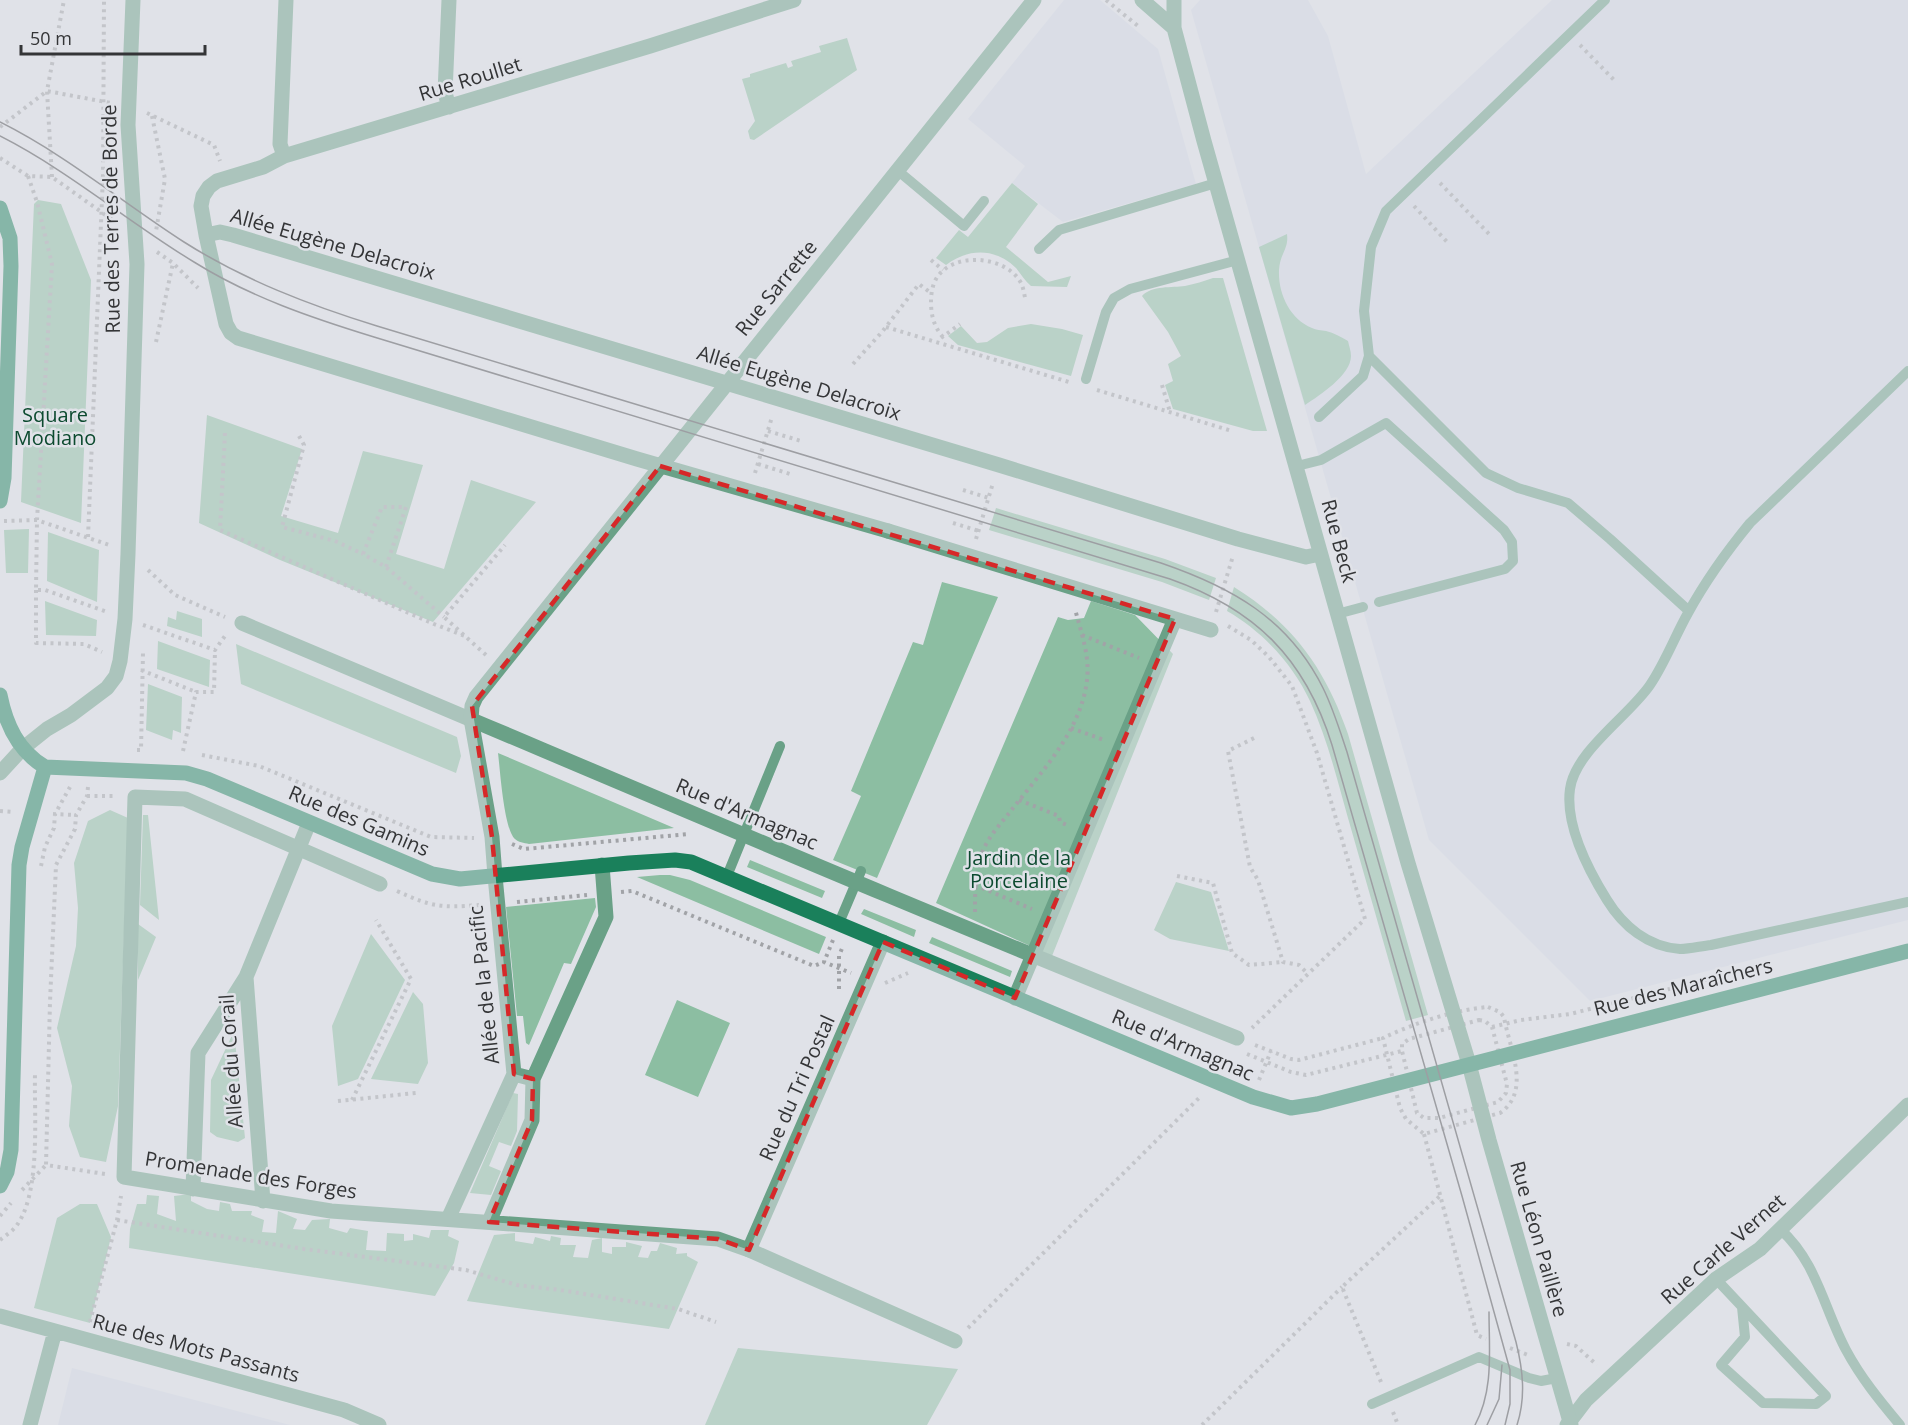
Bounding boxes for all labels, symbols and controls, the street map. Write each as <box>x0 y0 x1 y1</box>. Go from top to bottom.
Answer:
scale bar <box>21 18 206 56</box>
text: 50 m <box>30 26 72 50</box>
street label: Rue Roullet <box>415 50 525 107</box>
street label: Rue des Terres de Borde <box>95 104 126 334</box>
street label: Allée Eugène Delacroix <box>228 201 439 286</box>
street label: Rue Sarrette <box>729 234 823 341</box>
street label: Allée Eugène Delacroix <box>694 339 905 427</box>
park label: Square Modiano <box>14 401 96 451</box>
street label: Rue Beck <box>1315 496 1364 586</box>
street label: Rue d'Armagnac <box>672 771 822 856</box>
street label: Rue des Gamins <box>285 779 434 862</box>
park label: Jardin de la Porcelaine <box>965 844 1071 894</box>
street label: Allée de la Pacific <box>462 904 505 1066</box>
street label: Rue des Maraîchers <box>1591 951 1775 1022</box>
street label: Allée du Corail <box>212 993 249 1129</box>
street label: Rue d'Armagnac <box>1108 1002 1258 1087</box>
street label: Rue du Tri Postal <box>752 1011 841 1165</box>
street label: Promenade des Forges <box>143 1144 359 1205</box>
street label: Rue Léon Paillère <box>1504 1158 1575 1320</box>
street label: Rue Carle Vernet <box>1655 1187 1791 1310</box>
street label: Rue des Mots Passants <box>90 1307 303 1388</box>

